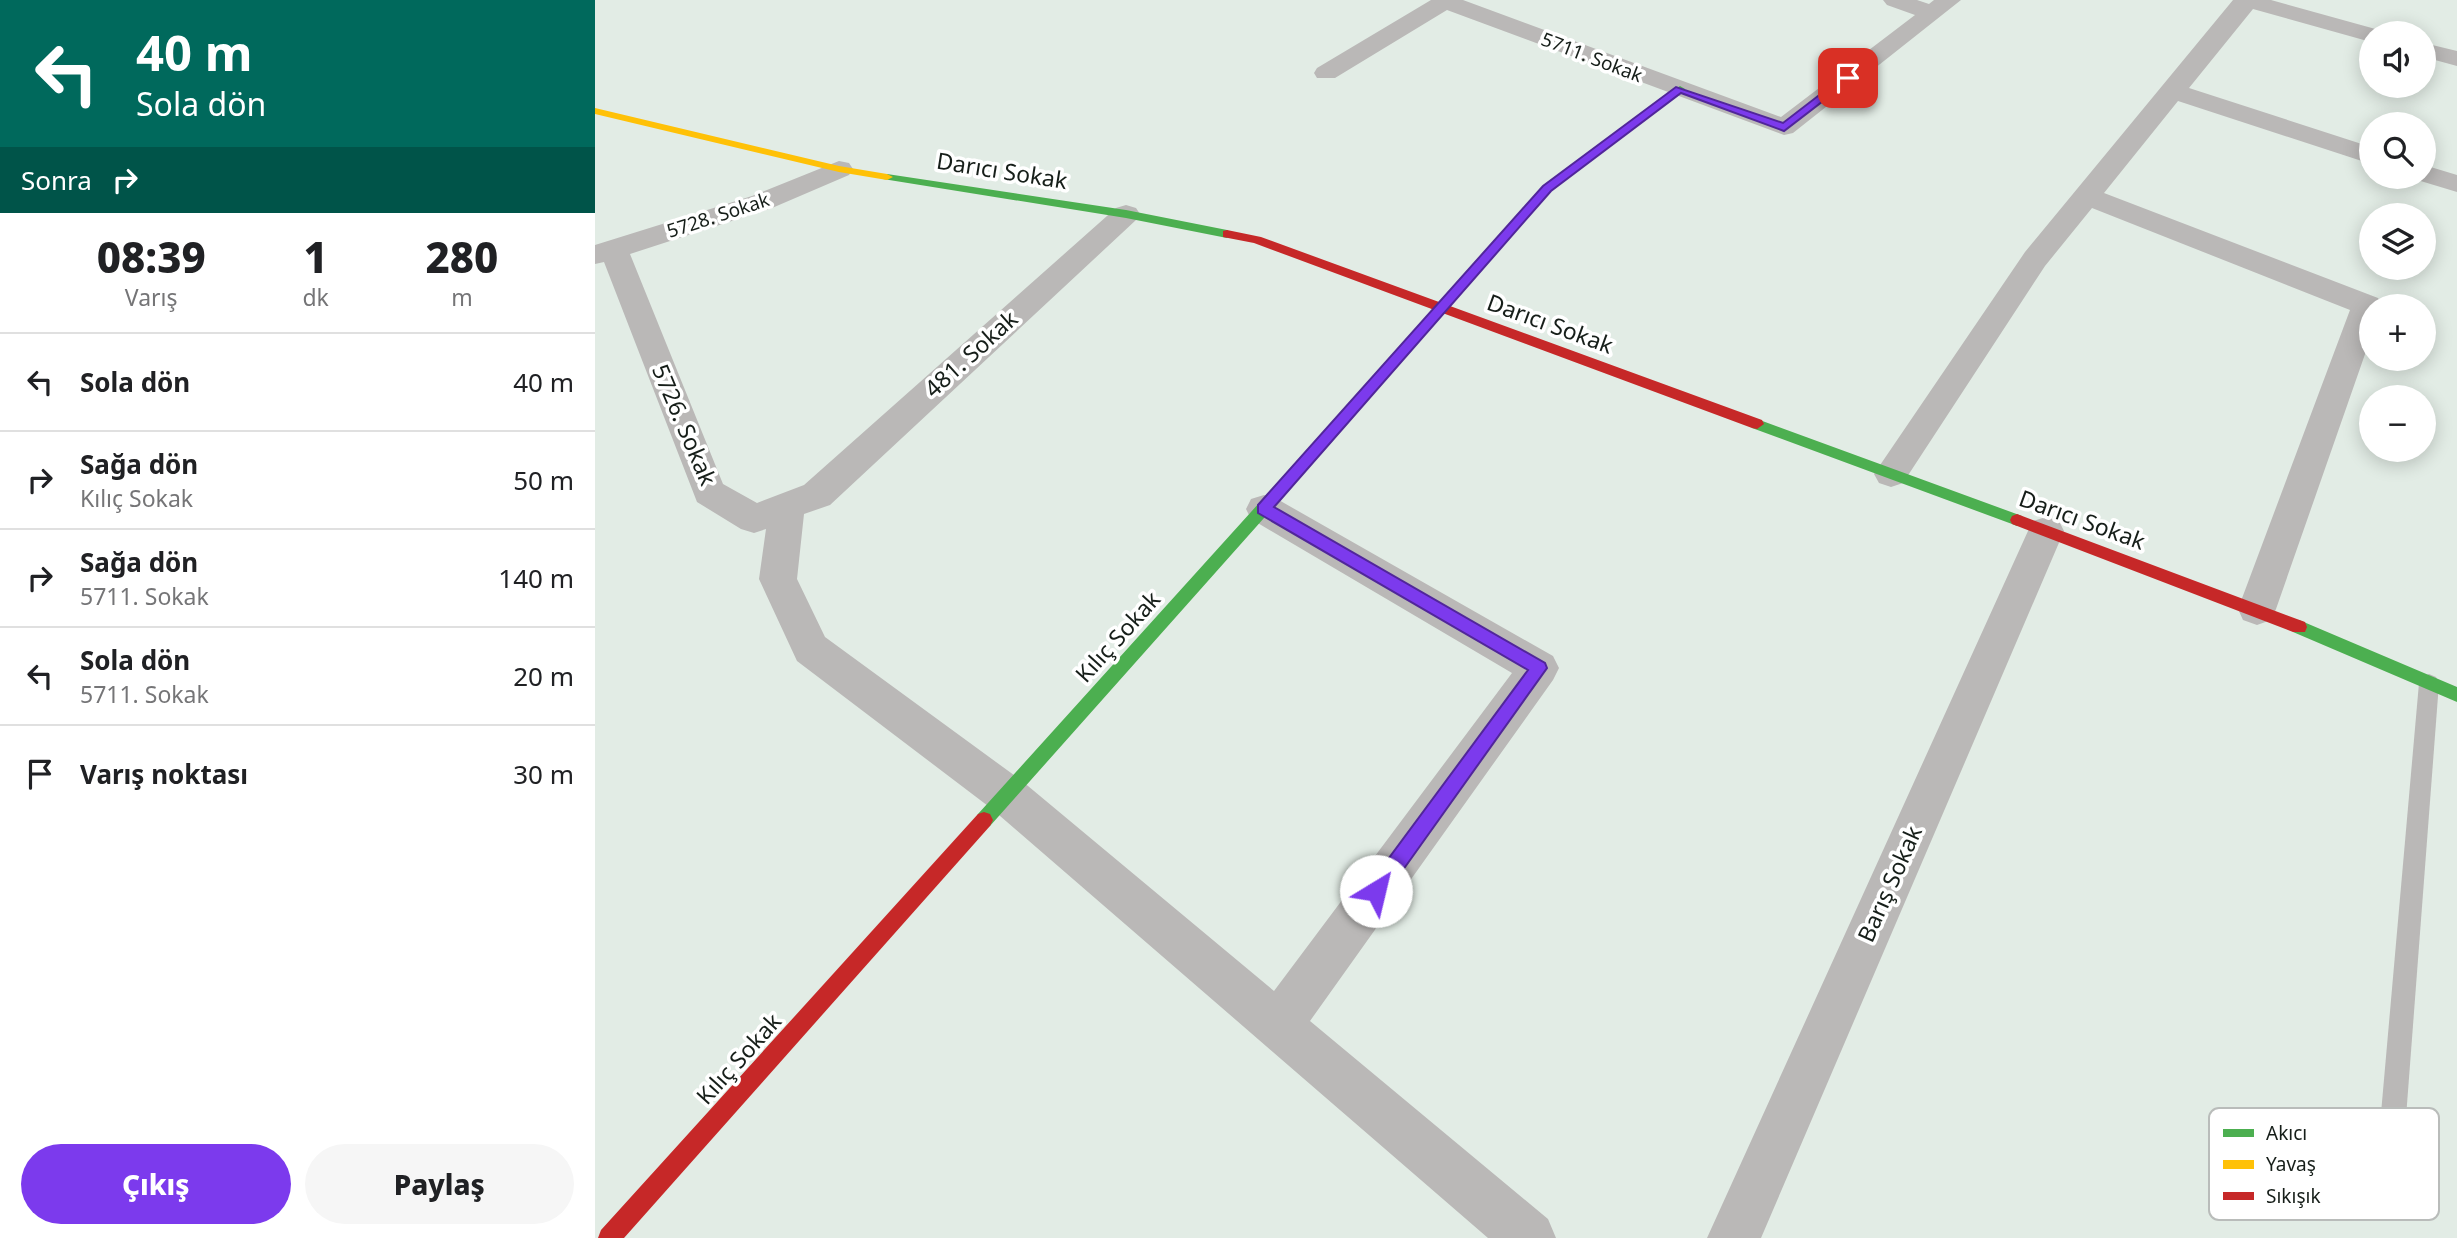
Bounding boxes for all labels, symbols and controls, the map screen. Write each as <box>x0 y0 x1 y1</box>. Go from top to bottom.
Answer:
text: 40 m <box>136 19 253 85</box>
map controls <box>2359 21 2436 462</box>
button: sound <box>2359 21 2436 98</box>
street label: 5711. Sokak <box>1538 26 1646 88</box>
icon: left <box>21 28 112 119</box>
pin <box>1818 48 1878 108</box>
icon: arrive <box>1829 59 1867 97</box>
text: Sola dön <box>136 82 266 125</box>
button: search <box>2359 112 2436 189</box>
street label: Darıcı Sokak <box>934 144 1071 196</box>
icon: right <box>106 161 144 199</box>
text: Sonra <box>21 162 92 198</box>
street label: 5728. Sokak <box>663 186 773 244</box>
button: layers <box>2359 203 2436 280</box>
text: 08:39 <box>97 228 206 285</box>
text: 1 <box>303 228 328 285</box>
text: 280 <box>425 228 498 285</box>
text: Varış <box>125 281 178 313</box>
text: dk <box>302 281 329 313</box>
text: m <box>451 281 473 313</box>
street label: Darıcı Sokak <box>1483 285 1619 361</box>
button: + <box>2359 294 2436 371</box>
street label: 481. Sokak <box>917 302 1025 404</box>
street label: 5726. Sokak <box>645 359 725 491</box>
icon: left <box>21 363 59 401</box>
text: Sola dön <box>80 364 190 400</box>
text: 40 m <box>513 364 574 400</box>
button: − <box>2359 385 2436 462</box>
text: Sağa dön <box>80 446 198 482</box>
icon: right <box>21 461 59 499</box>
text: 50 m <box>513 462 574 498</box>
street label: Darıcı Sokak <box>2015 481 2151 557</box>
text: Kılıç Sokak <box>80 482 193 514</box>
text: Sağa dön <box>80 544 198 580</box>
icon: right <box>21 559 59 597</box>
text: 140 m <box>498 560 574 596</box>
text: 5711. Sokak <box>80 580 209 612</box>
street label: Kılıç Sokak <box>1068 583 1167 689</box>
text: Sola dön <box>80 642 190 678</box>
icon: left <box>21 657 59 695</box>
text: 20 m <box>513 658 574 694</box>
text: 5711. Sokak <box>80 678 209 710</box>
icon: arrive <box>21 755 59 793</box>
text: Varış noktası <box>80 756 248 792</box>
text: 30 m <box>513 756 574 792</box>
street label: Barış Sokak <box>1849 820 1929 947</box>
position arrow <box>1339 854 1413 928</box>
street label: Kılıç Sokak <box>689 1005 788 1111</box>
legend <box>2209 1108 2439 1220</box>
text: Akıcı <box>2266 1120 2307 1146</box>
button: Çıkış <box>21 1144 291 1224</box>
button: Paylaş <box>305 1144 574 1224</box>
text: Yavaş <box>2266 1151 2316 1177</box>
text: Sıkışık <box>2266 1183 2321 1209</box>

